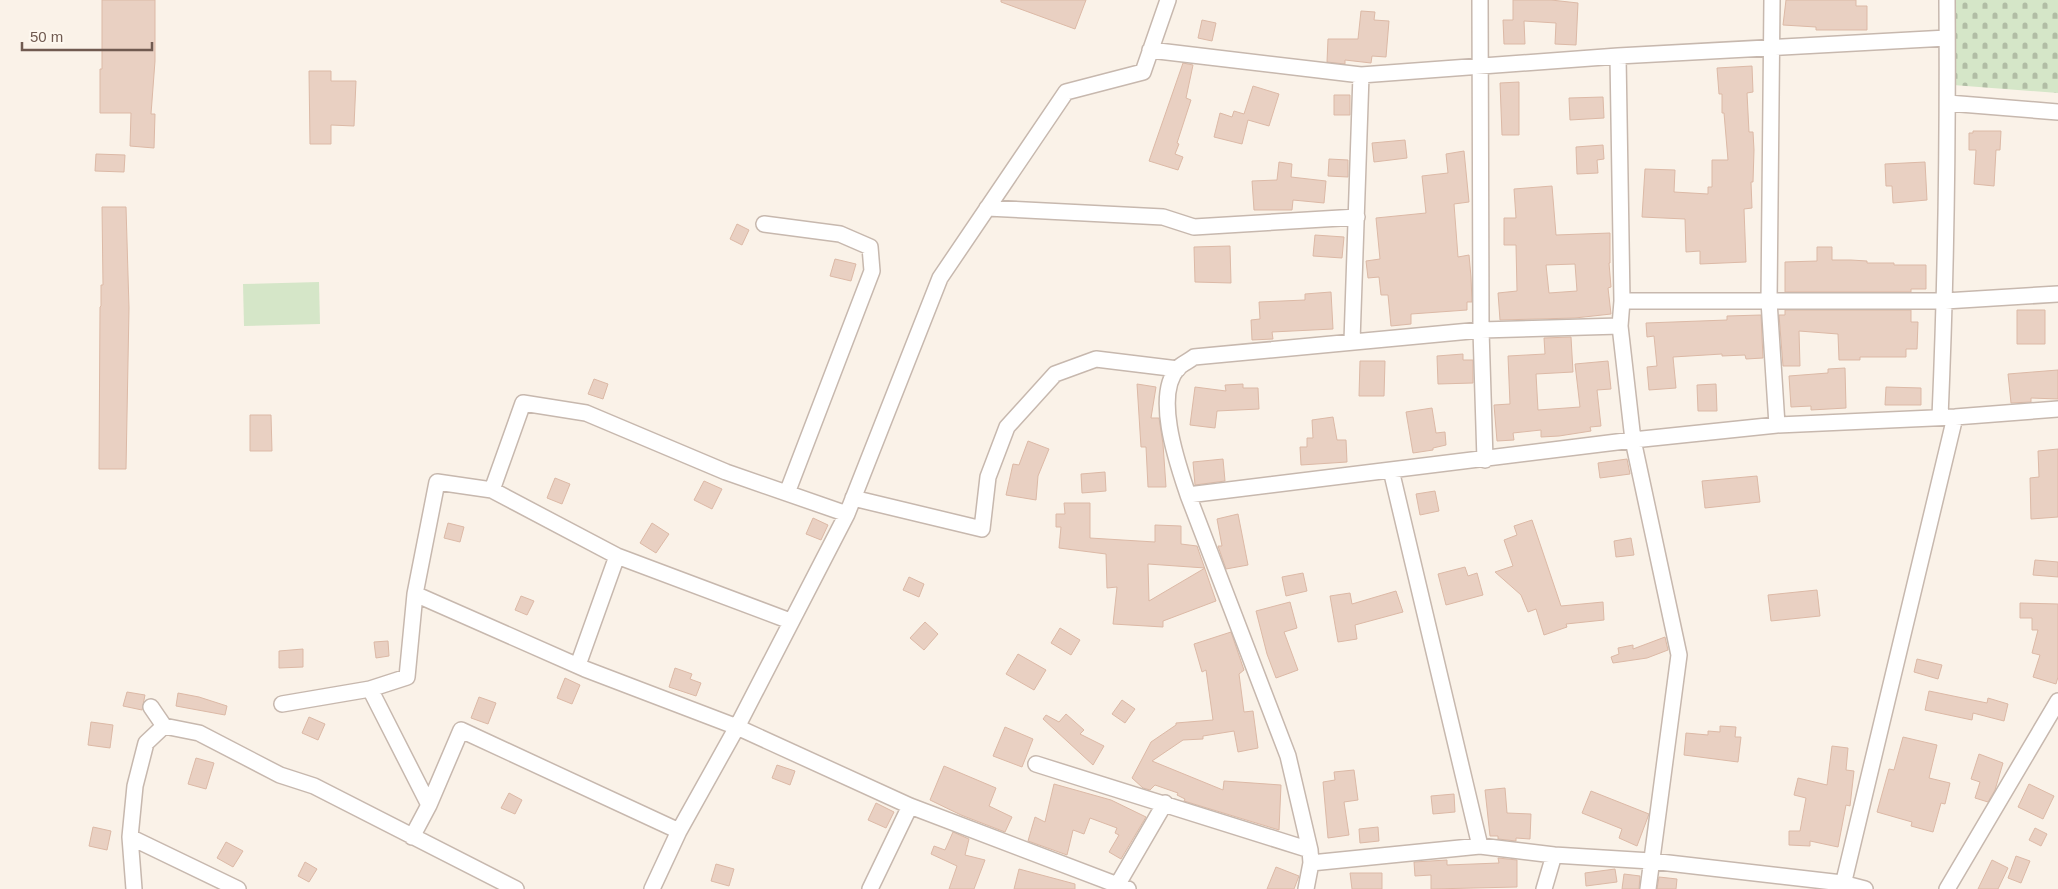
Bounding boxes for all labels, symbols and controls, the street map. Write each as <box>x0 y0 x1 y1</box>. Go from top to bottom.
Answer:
scale bar <box>22 20 152 52</box>
text: 50 m <box>30 28 63 45</box>

